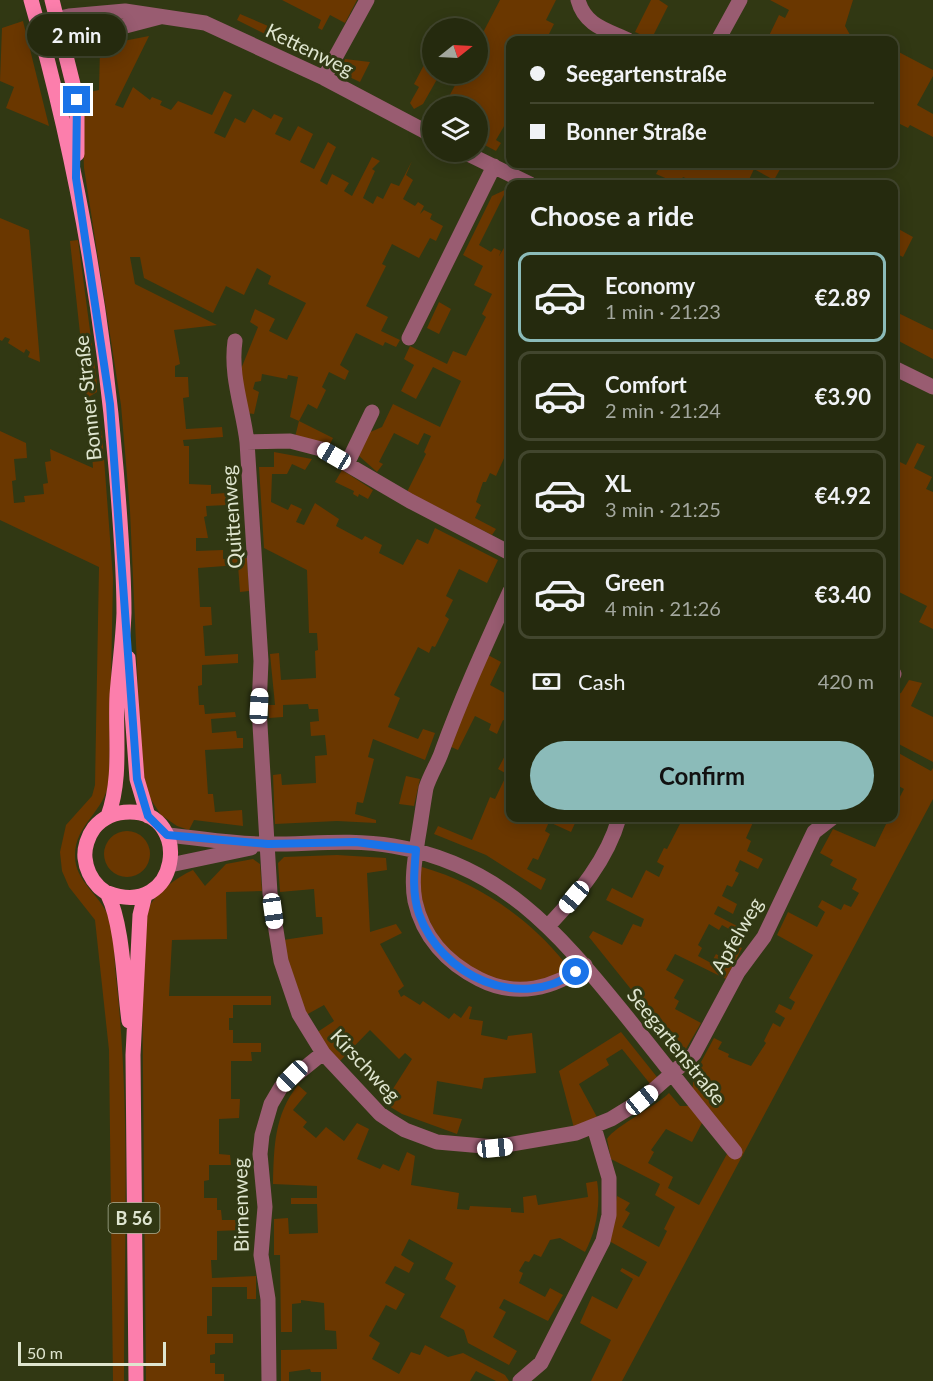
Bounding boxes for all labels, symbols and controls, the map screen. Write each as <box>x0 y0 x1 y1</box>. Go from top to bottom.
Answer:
callout: 2 min <box>28 13 127 55</box>
street label: Kettenweg <box>262 17 358 81</box>
north arrow <box>422 18 488 84</box>
map controls <box>422 18 488 162</box>
text: 2 min <box>52 23 101 47</box>
text: Seegartenstraße <box>566 60 727 87</box>
route end <box>63 86 90 113</box>
button: layers <box>422 96 488 162</box>
text: Bonner Straße <box>566 118 707 145</box>
text: Choose a ride <box>530 199 694 232</box>
icon: car <box>533 270 587 324</box>
text: Economy <box>605 272 695 299</box>
text: €2.89 <box>815 284 871 311</box>
text: 1 min · 21:23 <box>605 299 721 323</box>
street label: Bonner Straße <box>68 334 106 462</box>
icon: car <box>533 369 587 423</box>
text: Comfort <box>605 371 687 398</box>
text: €3.90 <box>815 383 871 410</box>
text: 2 min · 21:24 <box>605 398 721 422</box>
car <box>314 439 354 473</box>
street label: Quittenweg <box>215 464 247 570</box>
icon: car <box>533 468 587 522</box>
text: XL <box>605 470 631 497</box>
text: €4.92 <box>815 482 871 509</box>
text: 3 min · 21:25 <box>605 497 721 521</box>
icon: car <box>533 567 587 621</box>
text: Green <box>605 569 665 596</box>
text: €3.40 <box>815 581 871 608</box>
text: 4 min · 21:26 <box>605 596 721 620</box>
icon: cash <box>530 665 563 698</box>
text: Cash <box>578 668 625 695</box>
text: 420 m <box>818 669 874 693</box>
car <box>249 688 269 724</box>
button: Confirm <box>530 741 874 810</box>
car <box>556 877 592 917</box>
car <box>262 892 284 930</box>
street label: Apfelweg <box>705 893 767 977</box>
route start <box>562 958 589 985</box>
street label: Seegartenstraße <box>623 983 731 1109</box>
street label: Kirschweg <box>326 1023 406 1107</box>
car <box>273 1057 311 1095</box>
car <box>622 1082 662 1118</box>
car <box>476 1137 514 1159</box>
street label: Birnenweg <box>227 1158 253 1252</box>
road number: B 56 <box>108 1203 160 1233</box>
scale bar <box>18 1339 166 1366</box>
text: 50 m <box>27 1343 63 1362</box>

